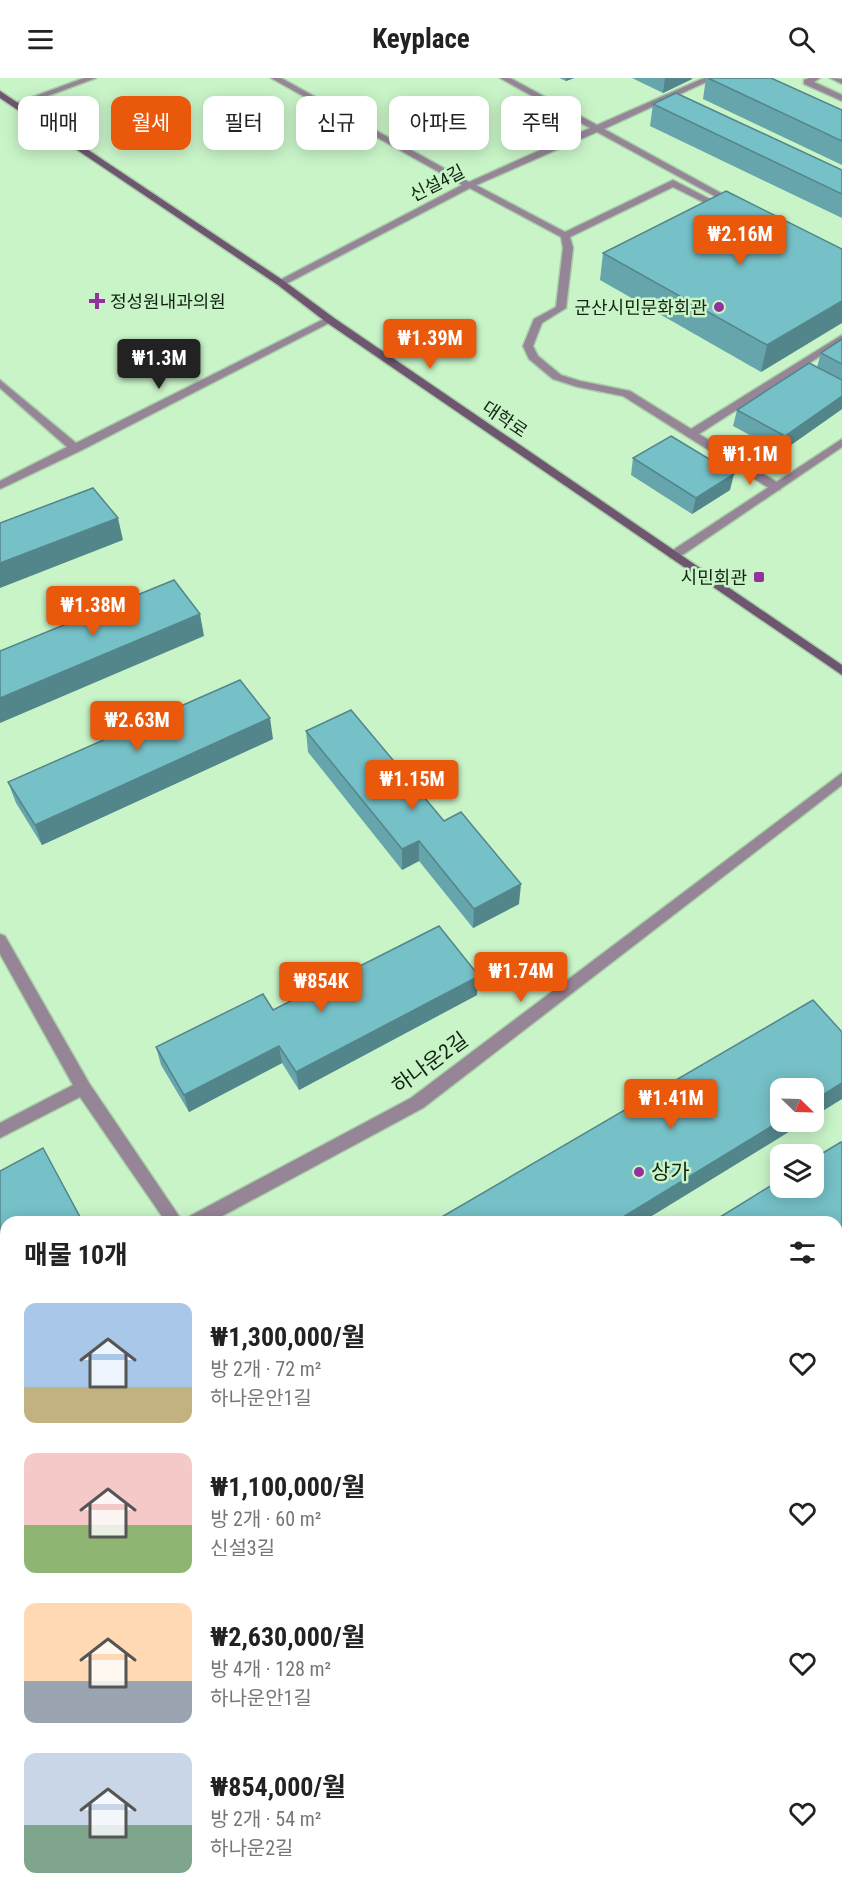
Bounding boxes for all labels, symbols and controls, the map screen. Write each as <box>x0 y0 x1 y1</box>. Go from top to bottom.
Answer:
icon: menu <box>24 23 57 56</box>
text: Keyplace <box>372 23 470 55</box>
icon: search <box>785 23 818 56</box>
chip: 매매 <box>18 96 99 150</box>
chip: 월세 <box>111 96 191 150</box>
chip: 필터 <box>203 96 284 150</box>
chip: 신규 <box>296 96 377 150</box>
chip: 아파트 <box>389 96 489 150</box>
chip: 주택 <box>501 96 581 150</box>
street label: 신설4길 <box>406 160 468 206</box>
pin: ₩2.16M <box>691 215 789 266</box>
text: ₩2.16M <box>707 222 773 246</box>
place label: 정성원내과의원 <box>110 291 226 312</box>
marker: 정성원내과의원 <box>88 292 106 310</box>
place label: 군산시민문화회관 <box>575 297 707 318</box>
marker: 군산시민문화회관 <box>712 300 726 314</box>
pin: ₩1.39M <box>381 319 479 370</box>
text: ₩1.39M <box>397 326 463 350</box>
pin: ₩1.3M <box>117 339 201 390</box>
text: ₩1.3M <box>131 346 187 370</box>
street label: 대학로 <box>479 396 531 442</box>
pin: ₩1.1M <box>708 435 792 486</box>
text: ₩1.1M <box>722 442 778 466</box>
place label: 시민회관 <box>681 567 747 588</box>
marker: 시민회관 <box>752 570 766 584</box>
pin: ₩1.38M <box>44 586 142 637</box>
text: ₩1.38M <box>60 593 126 617</box>
pin: ₩2.63M <box>88 701 186 752</box>
text: ₩2.63M <box>104 708 170 732</box>
pin: ₩1.15M <box>363 760 461 811</box>
text: ₩1.15M <box>379 767 445 791</box>
pin: ₩1.74M <box>472 952 570 1003</box>
text: ₩1.74M <box>488 959 554 983</box>
pin: ₩854K <box>279 962 363 1013</box>
text: ₩854K <box>293 969 349 993</box>
street label: 하나운2길 <box>387 1028 473 1098</box>
north arrow <box>770 1078 824 1132</box>
map controls <box>770 1078 824 1198</box>
pin: ₩1.41M <box>622 1079 720 1130</box>
text: ₩1.41M <box>638 1086 704 1110</box>
button: layers <box>770 1144 824 1198</box>
place label: 상가 <box>651 1160 690 1184</box>
marker: 상가 <box>632 1165 646 1179</box>
icon: filters <box>786 1236 819 1269</box>
text: 매물 10개 <box>24 1240 128 1270</box>
text: ₩1,300,000/월 <box>210 1322 366 1352</box>
icon: home <box>72 1327 144 1399</box>
icon: heart <box>786 1347 819 1380</box>
text: 방 2개 · 72 m² <box>210 1357 321 1381</box>
text: 하나운안1길 <box>210 1386 312 1410</box>
text: ₩1,100,000/월 <box>210 1472 366 1502</box>
icon: home <box>72 1477 144 1549</box>
icon: heart <box>786 1497 819 1530</box>
text: 방 2개 · 60 m² <box>210 1507 321 1531</box>
text: 신설3길 <box>210 1536 275 1560</box>
text: ₩2,630,000/월 <box>210 1622 366 1652</box>
icon: home <box>72 1627 144 1699</box>
icon: heart <box>786 1647 819 1680</box>
text: 방 4개 · 128 m² <box>210 1657 331 1681</box>
text: 하나운안1길 <box>210 1686 312 1710</box>
text: ₩854,000/월 <box>210 1772 346 1802</box>
icon: home <box>72 1777 144 1849</box>
icon: heart <box>786 1797 819 1830</box>
text: 방 2개 · 54 m² <box>210 1807 321 1831</box>
text: 하나운2길 <box>210 1836 293 1860</box>

